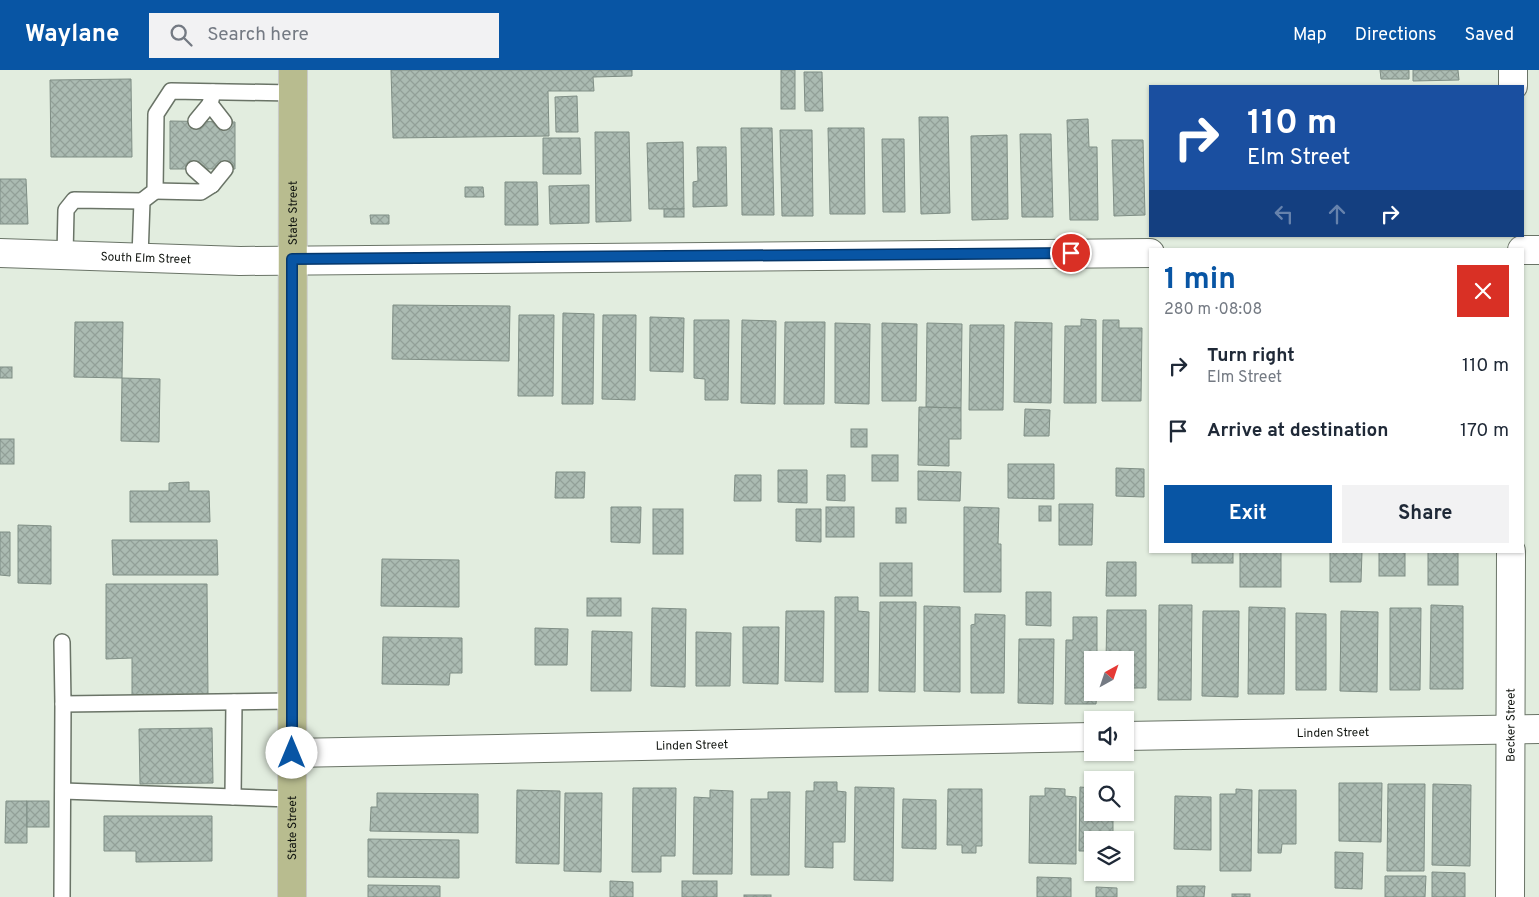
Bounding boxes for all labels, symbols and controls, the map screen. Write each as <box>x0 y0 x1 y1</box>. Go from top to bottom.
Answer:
search box <box>149 13 499 58</box>
text: Waylane <box>25 20 119 50</box>
icon: search <box>167 21 195 49</box>
text: Search here <box>207 23 309 47</box>
text: Map <box>1293 24 1327 47</box>
text: Directions <box>1355 24 1437 47</box>
text: Saved <box>1465 24 1514 47</box>
text: 110 m <box>1247 102 1337 146</box>
icon: right <box>1164 105 1229 170</box>
text: Elm Street <box>1247 145 1350 172</box>
street label: State Street <box>286 181 302 245</box>
icon: left <box>1270 200 1298 228</box>
icon: ahead <box>1323 200 1351 228</box>
icon: right <box>1376 200 1404 228</box>
pin <box>1050 232 1092 274</box>
icon: arrive <box>1057 239 1085 267</box>
street label: South Elm Street <box>100 249 192 268</box>
text: 1 min <box>1164 262 1236 299</box>
button: close <box>1457 265 1509 317</box>
text: 280 m · 08:08 <box>1164 300 1262 320</box>
text: Turn right <box>1207 344 1295 368</box>
icon: right <box>1164 352 1192 380</box>
text: 110 m <box>1462 354 1509 378</box>
text: Elm Street <box>1207 368 1282 388</box>
icon: arrive <box>1164 417 1192 445</box>
text: Arrive at destination <box>1207 419 1388 443</box>
text: 170 m <box>1460 419 1509 443</box>
button: Exit <box>1164 485 1332 543</box>
button: Share <box>1342 485 1509 543</box>
north arrow <box>1084 651 1134 701</box>
map controls <box>1084 651 1134 881</box>
street label: Becker Street <box>1503 688 1520 762</box>
button: sound <box>1084 711 1134 761</box>
street label: Linden Street <box>1296 725 1369 742</box>
position arrow <box>265 726 317 778</box>
street label: Linden Street <box>655 737 728 755</box>
button: search <box>1084 771 1134 821</box>
street label: State Street <box>285 796 301 860</box>
button: layers <box>1084 831 1134 881</box>

